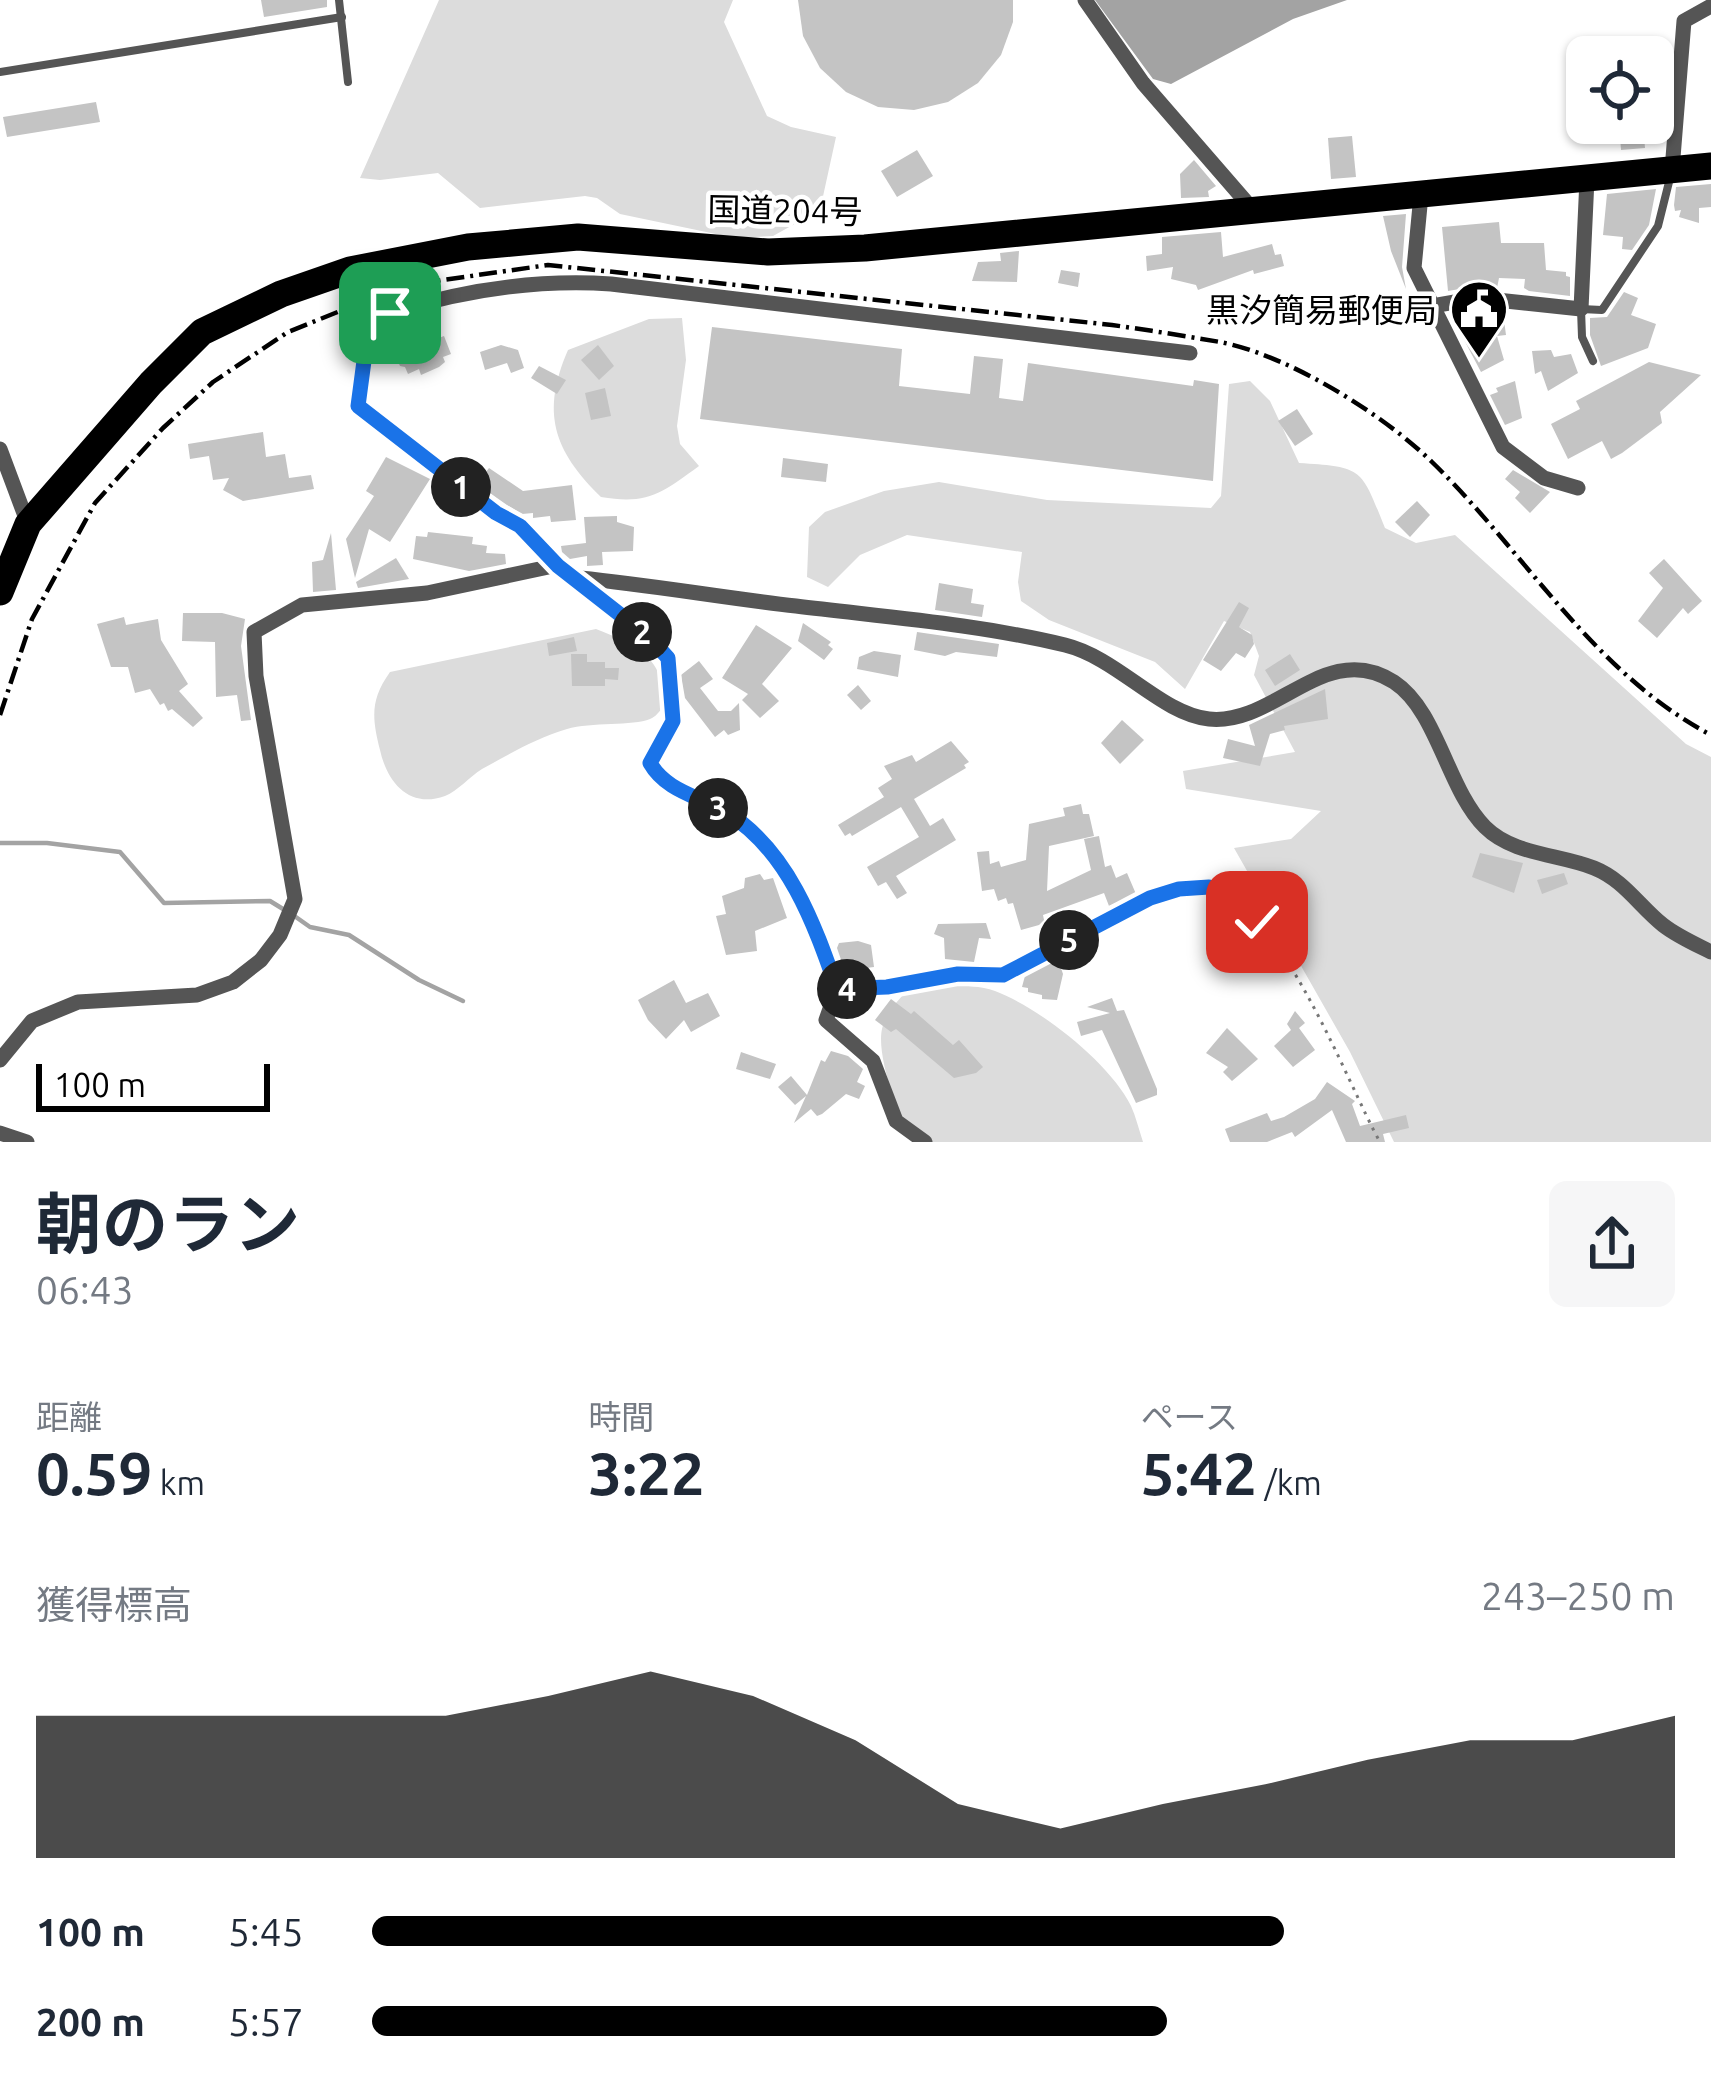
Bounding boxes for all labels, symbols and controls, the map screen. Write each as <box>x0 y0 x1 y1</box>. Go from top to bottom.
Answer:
map controls <box>1566 36 1674 144</box>
button: locate <box>1566 36 1674 144</box>
street label: 国道204号 <box>707 190 863 230</box>
pin <box>339 262 441 364</box>
public building icon: 黒汐簡易郵便局 <box>1448 278 1510 360</box>
icon: arrive <box>357 280 423 346</box>
place label: 黒汐簡易郵便局 <box>1206 291 1437 328</box>
pin: 1 <box>431 457 491 517</box>
text: 1 <box>452 468 470 505</box>
pin: 2 <box>612 602 672 662</box>
text: 2 <box>633 613 651 650</box>
pin: 3 <box>688 778 748 838</box>
text: 3 <box>709 789 727 826</box>
pin <box>1206 871 1308 973</box>
icon: check <box>1224 889 1290 955</box>
pin: 5 <box>1039 910 1099 970</box>
text: 5 <box>1060 921 1078 958</box>
pin: 4 <box>817 959 877 1019</box>
text: 4 <box>838 970 856 1007</box>
scale bar <box>36 1058 270 1111</box>
text: 100 m <box>54 1066 146 1103</box>
button: share <box>1549 1181 1675 1307</box>
text: 朝のラン <box>36 1186 300 1260</box>
text: 06:43 <box>36 1268 134 1311</box>
text: 距離 <box>36 1398 102 1435</box>
text: 時間 <box>588 1398 654 1435</box>
text: ペース <box>1141 1398 1238 1435</box>
text: 0.59 <box>36 1439 152 1506</box>
text: 3:22 <box>588 1439 705 1506</box>
text: 5:42 <box>1141 1439 1257 1506</box>
text: km <box>152 1464 205 1501</box>
text: /km <box>1257 1464 1322 1501</box>
text: 243–250 m <box>1481 1574 1675 1617</box>
text: 獲得標高 <box>36 1583 192 1626</box>
text: 100 m <box>36 1910 145 1953</box>
text: 5:45 <box>228 1910 304 1953</box>
text: 200 m <box>36 2000 145 2043</box>
text: 5:57 <box>228 2000 304 2043</box>

